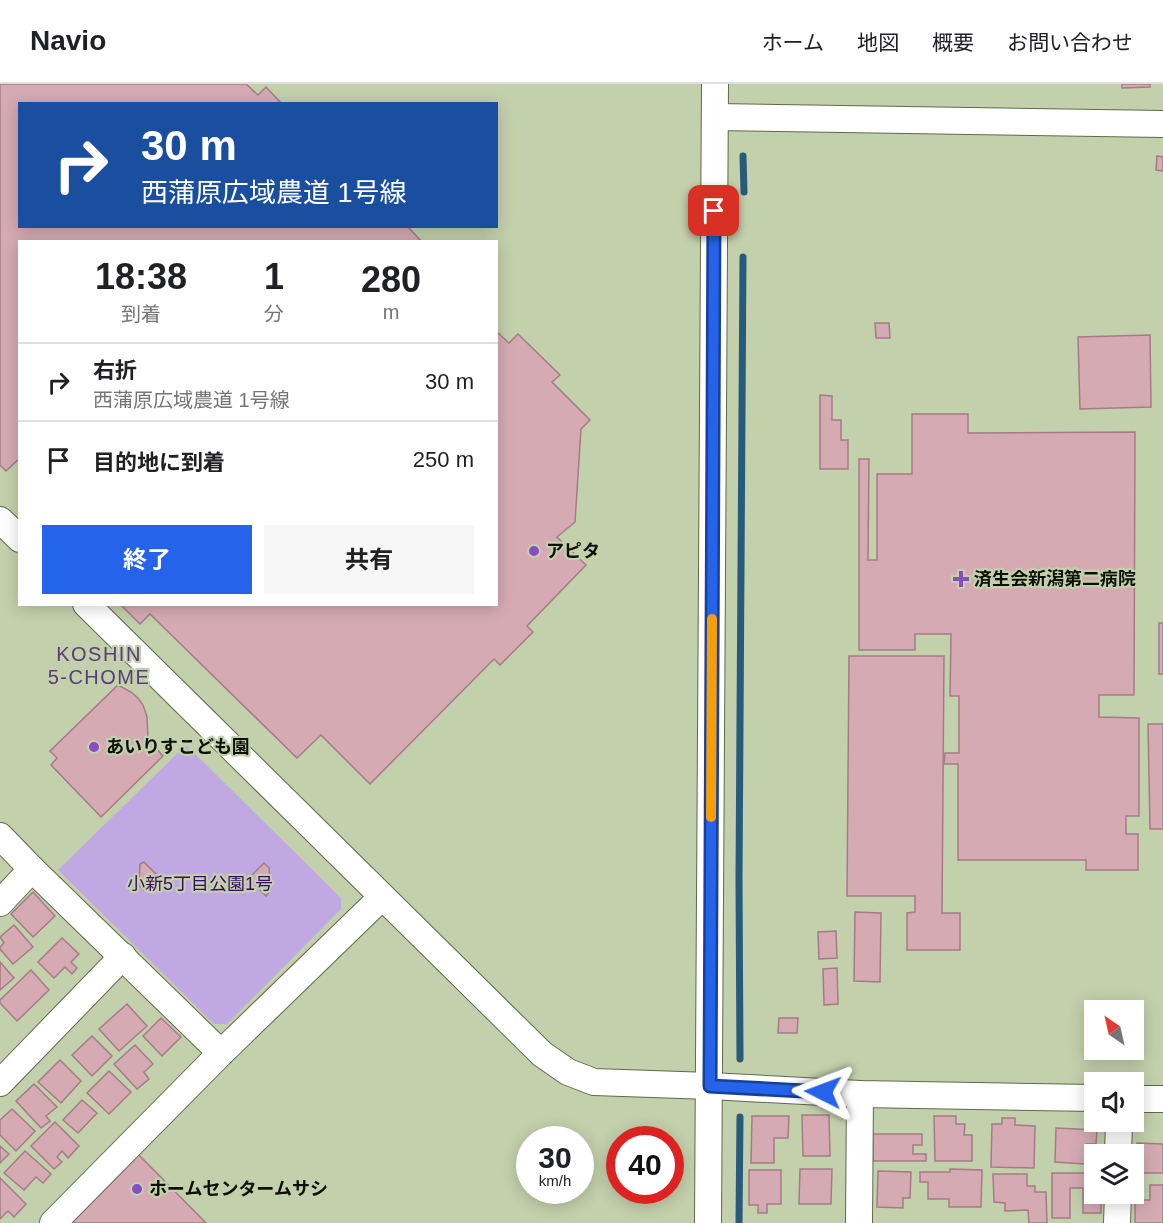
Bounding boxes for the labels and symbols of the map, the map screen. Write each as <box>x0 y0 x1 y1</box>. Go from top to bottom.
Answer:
pin <box>688 185 739 236</box>
place label: アピタ <box>546 541 600 561</box>
marker: アピタ <box>527 544 541 558</box>
place label: 済生会新潟第二病院 <box>974 569 1136 589</box>
marker: 済生会新潟第二病院 <box>952 570 970 588</box>
district label: KOSHIN 5-CHOME <box>48 643 150 688</box>
place label: あいりすこども園 <box>106 737 250 757</box>
marker: あいりすこども園 <box>87 740 101 754</box>
park label: 小新5丁目公園1号 <box>127 874 273 894</box>
north arrow <box>1084 1000 1144 1060</box>
position arrow <box>791 1060 855 1124</box>
speed limit sign: 40 <box>606 1126 684 1204</box>
place label: ホームセンタームサシ <box>149 1179 328 1199</box>
marker: ホームセンタームサシ <box>130 1182 144 1196</box>

